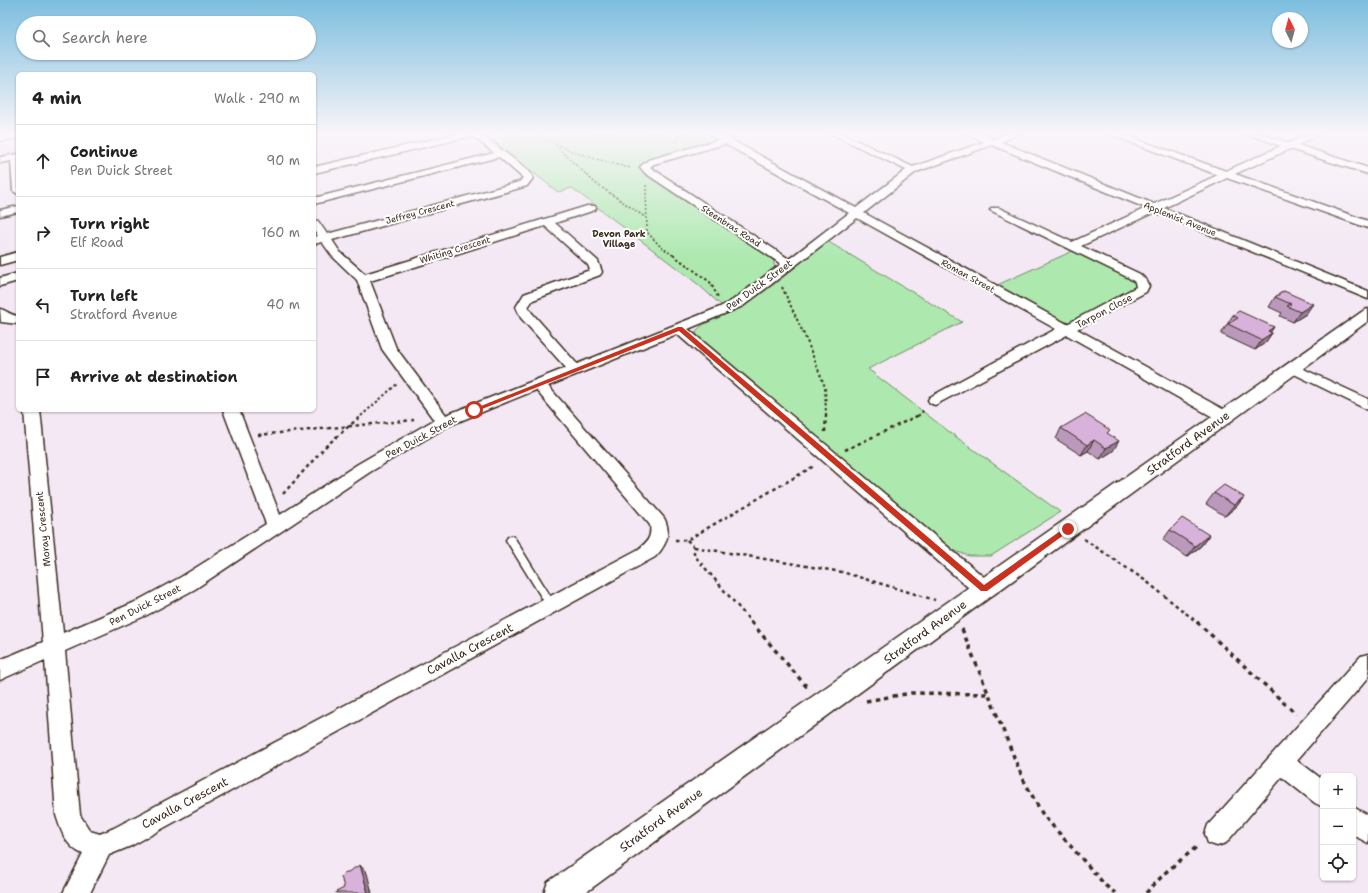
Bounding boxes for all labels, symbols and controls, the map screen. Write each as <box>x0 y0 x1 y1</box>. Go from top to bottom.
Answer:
north arrow <box>1272 12 1308 48</box>
search box <box>16 16 316 60</box>
icon: search <box>30 27 52 49</box>
text: Search here <box>62 28 148 48</box>
text: 4 min <box>32 87 82 109</box>
text: Walk · 290 m <box>214 90 300 107</box>
text: Continue <box>70 142 138 162</box>
icon: ahead <box>32 150 54 172</box>
text: 90 m <box>266 152 300 169</box>
text: Pen Duick Street <box>70 162 173 179</box>
street label: Jeffrey Crescent <box>384 197 456 227</box>
street label: Applemist Avenue <box>1142 199 1218 239</box>
street label: Steenbras Road <box>699 202 763 250</box>
text: Turn right <box>70 214 150 234</box>
icon: right <box>32 222 54 244</box>
text: 160 m <box>262 224 300 241</box>
district label: Devon Park Village <box>592 228 646 250</box>
street label: Whiting Crescent <box>418 233 492 266</box>
text: Elf Road <box>70 234 124 251</box>
street label: Roman Street <box>939 256 997 296</box>
street label: Pen Duick Street <box>723 257 795 313</box>
text: Turn left <box>70 286 138 306</box>
street label: Tarpon Close <box>1074 291 1135 331</box>
icon: left <box>32 294 54 316</box>
text: 40 m <box>266 296 300 313</box>
text: Stratford Avenue <box>70 306 178 323</box>
icon: arrive <box>32 366 54 388</box>
text: Arrive at destination <box>70 367 238 387</box>
route start <box>465 401 483 419</box>
street label: Stratford Avenue <box>1143 407 1233 479</box>
street label: Pen Duick Street <box>383 413 459 461</box>
street label: Moray Crescent <box>33 491 53 567</box>
route end <box>1059 520 1077 538</box>
street label: Pen Duick Street <box>107 581 183 629</box>
street label: Stratford Avenue <box>880 596 970 668</box>
street label: Cavalla Crescent <box>424 619 516 679</box>
street label: Cavalla Crescent <box>139 773 231 833</box>
map controls <box>1320 773 1356 881</box>
button: + <box>1320 773 1356 809</box>
street label: Stratford Avenue <box>616 784 706 856</box>
button: − <box>1320 809 1356 845</box>
button: locate <box>1320 845 1356 881</box>

